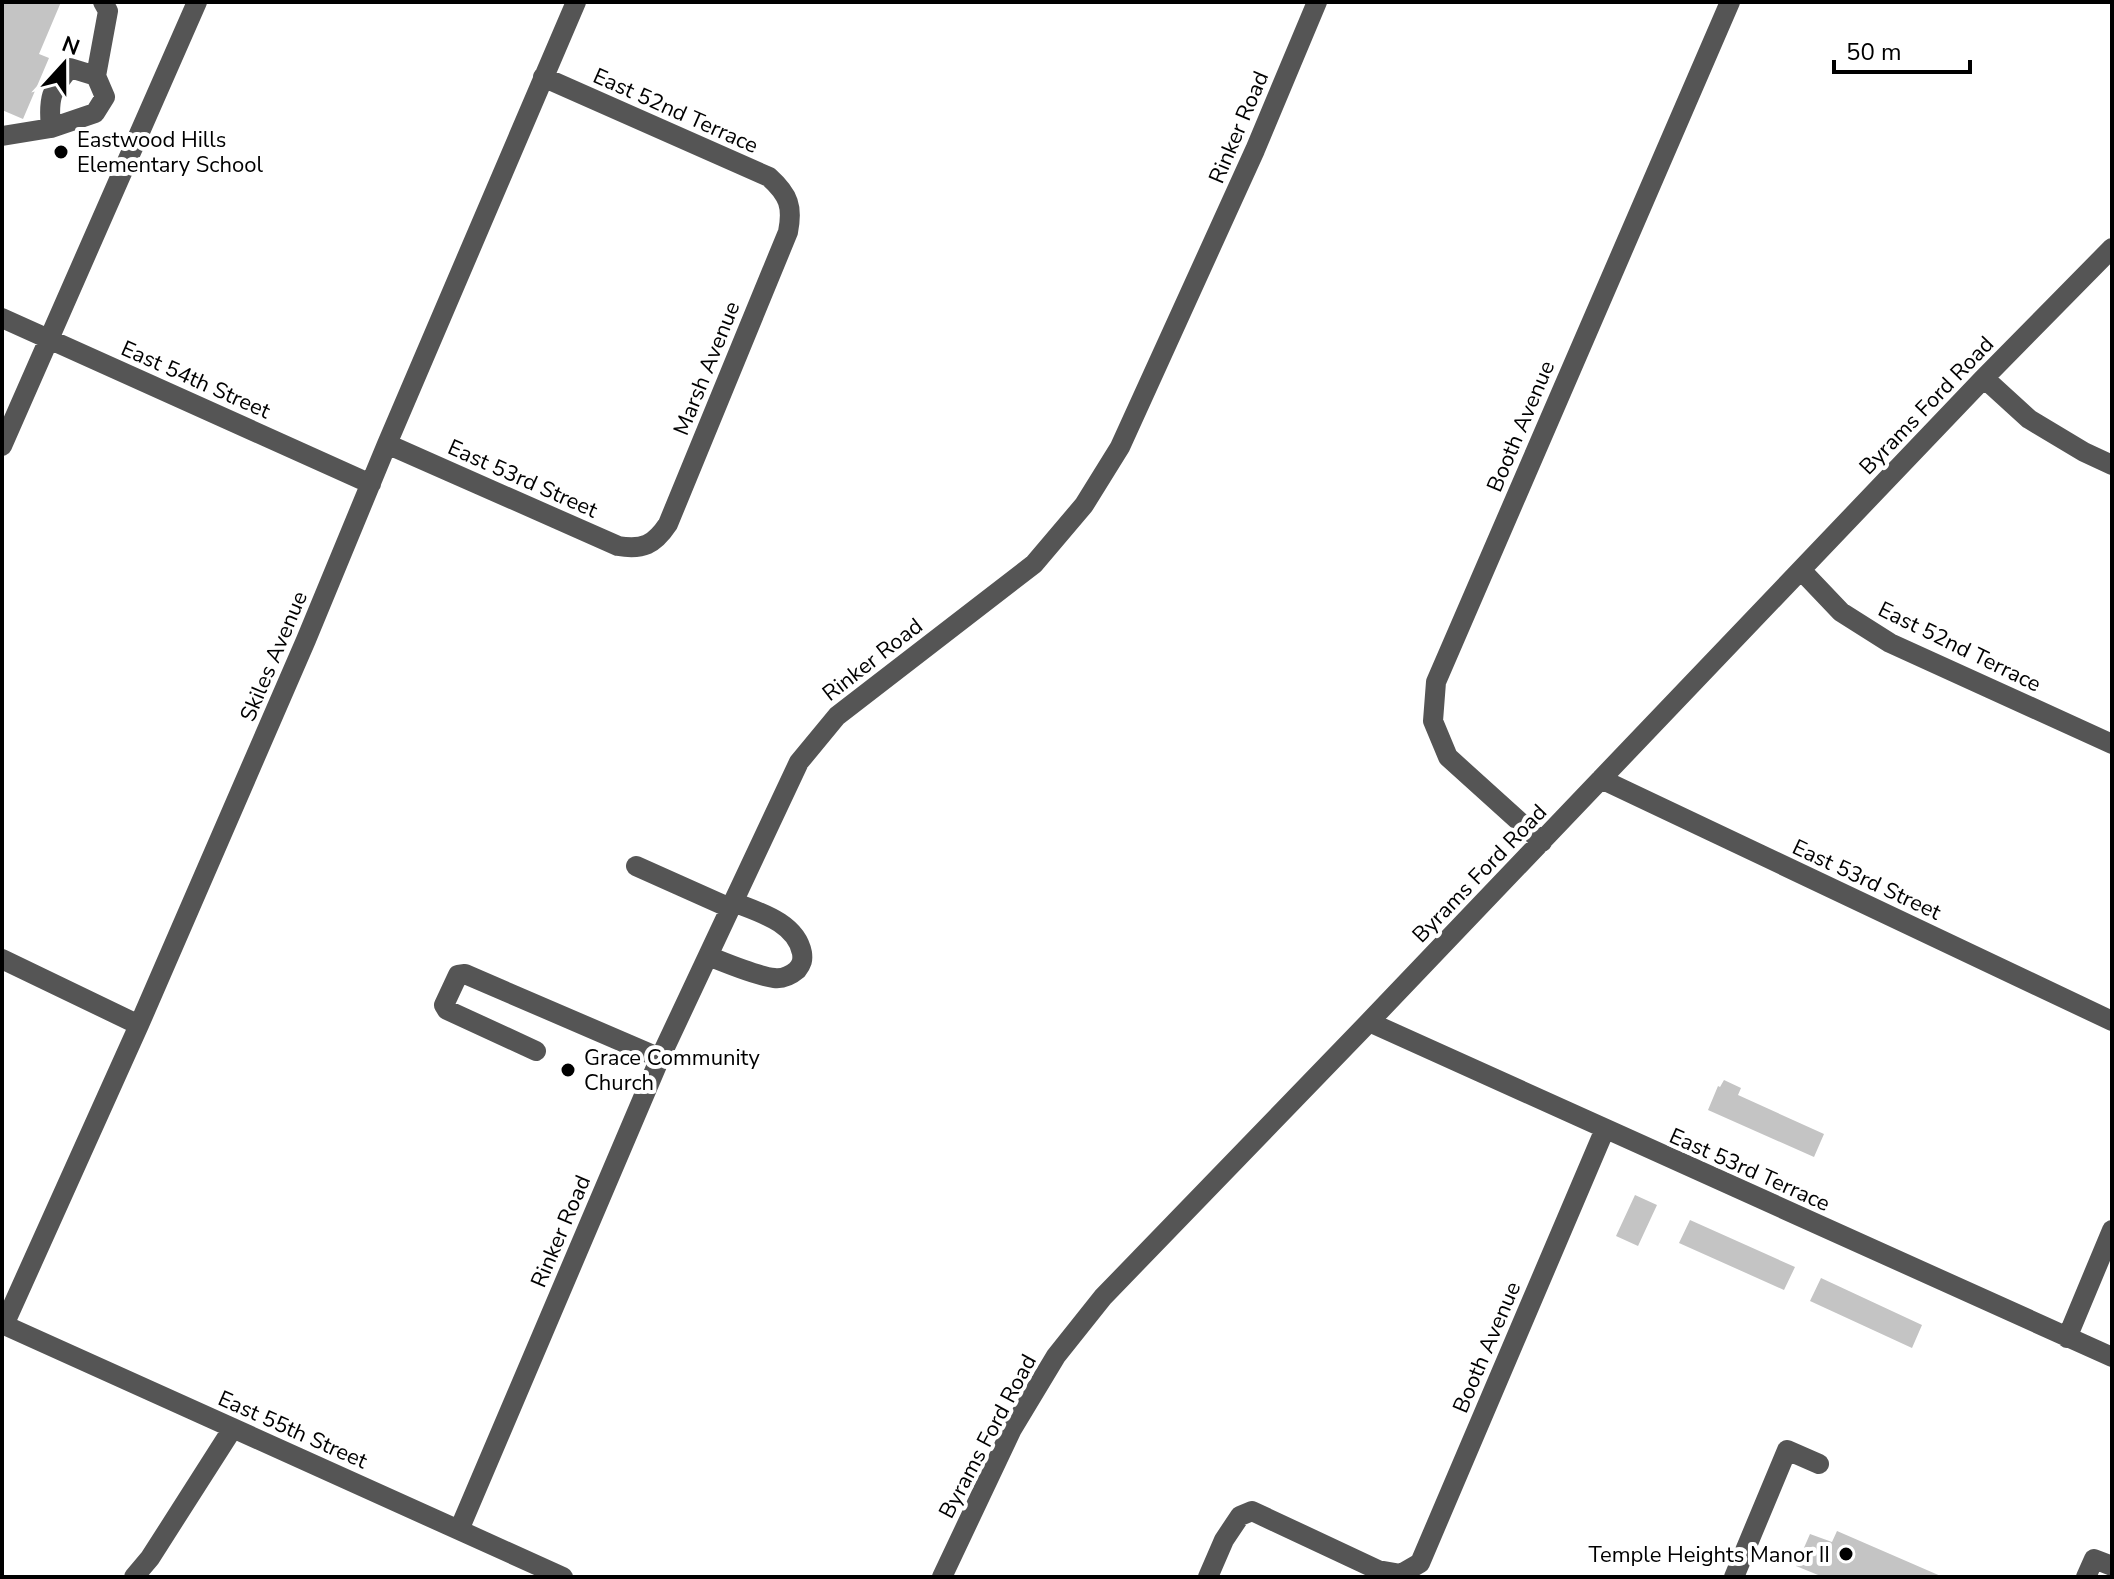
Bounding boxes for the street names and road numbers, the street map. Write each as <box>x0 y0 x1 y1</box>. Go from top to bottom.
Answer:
street label: East 52nd Terrace <box>588 61 763 161</box>
street label: Rinker Road <box>1202 67 1276 188</box>
street label: Marsh Avenue <box>666 297 747 440</box>
street label: Byrams Ford Road <box>1853 330 2001 482</box>
street label: East 54th Street <box>116 334 275 426</box>
street label: Booth Avenue <box>1480 356 1562 497</box>
street label: East 53rd Street <box>443 433 602 525</box>
street label: Skiles Avenue <box>233 587 315 726</box>
street label: East 52nd Terrace <box>1873 594 2046 699</box>
street label: Rinker Road <box>816 611 929 708</box>
street label: Byrams Ford Road <box>1406 798 1554 950</box>
street label: East 53rd Street <box>1787 832 1946 928</box>
street label: East 53rd Terrace <box>1664 1121 1835 1219</box>
street label: Rinker Road <box>524 1171 598 1292</box>
street label: Booth Avenue <box>1446 1277 1528 1418</box>
street label: Byrams Ford Road <box>932 1349 1044 1524</box>
street label: East 55th Street <box>213 1384 372 1476</box>

